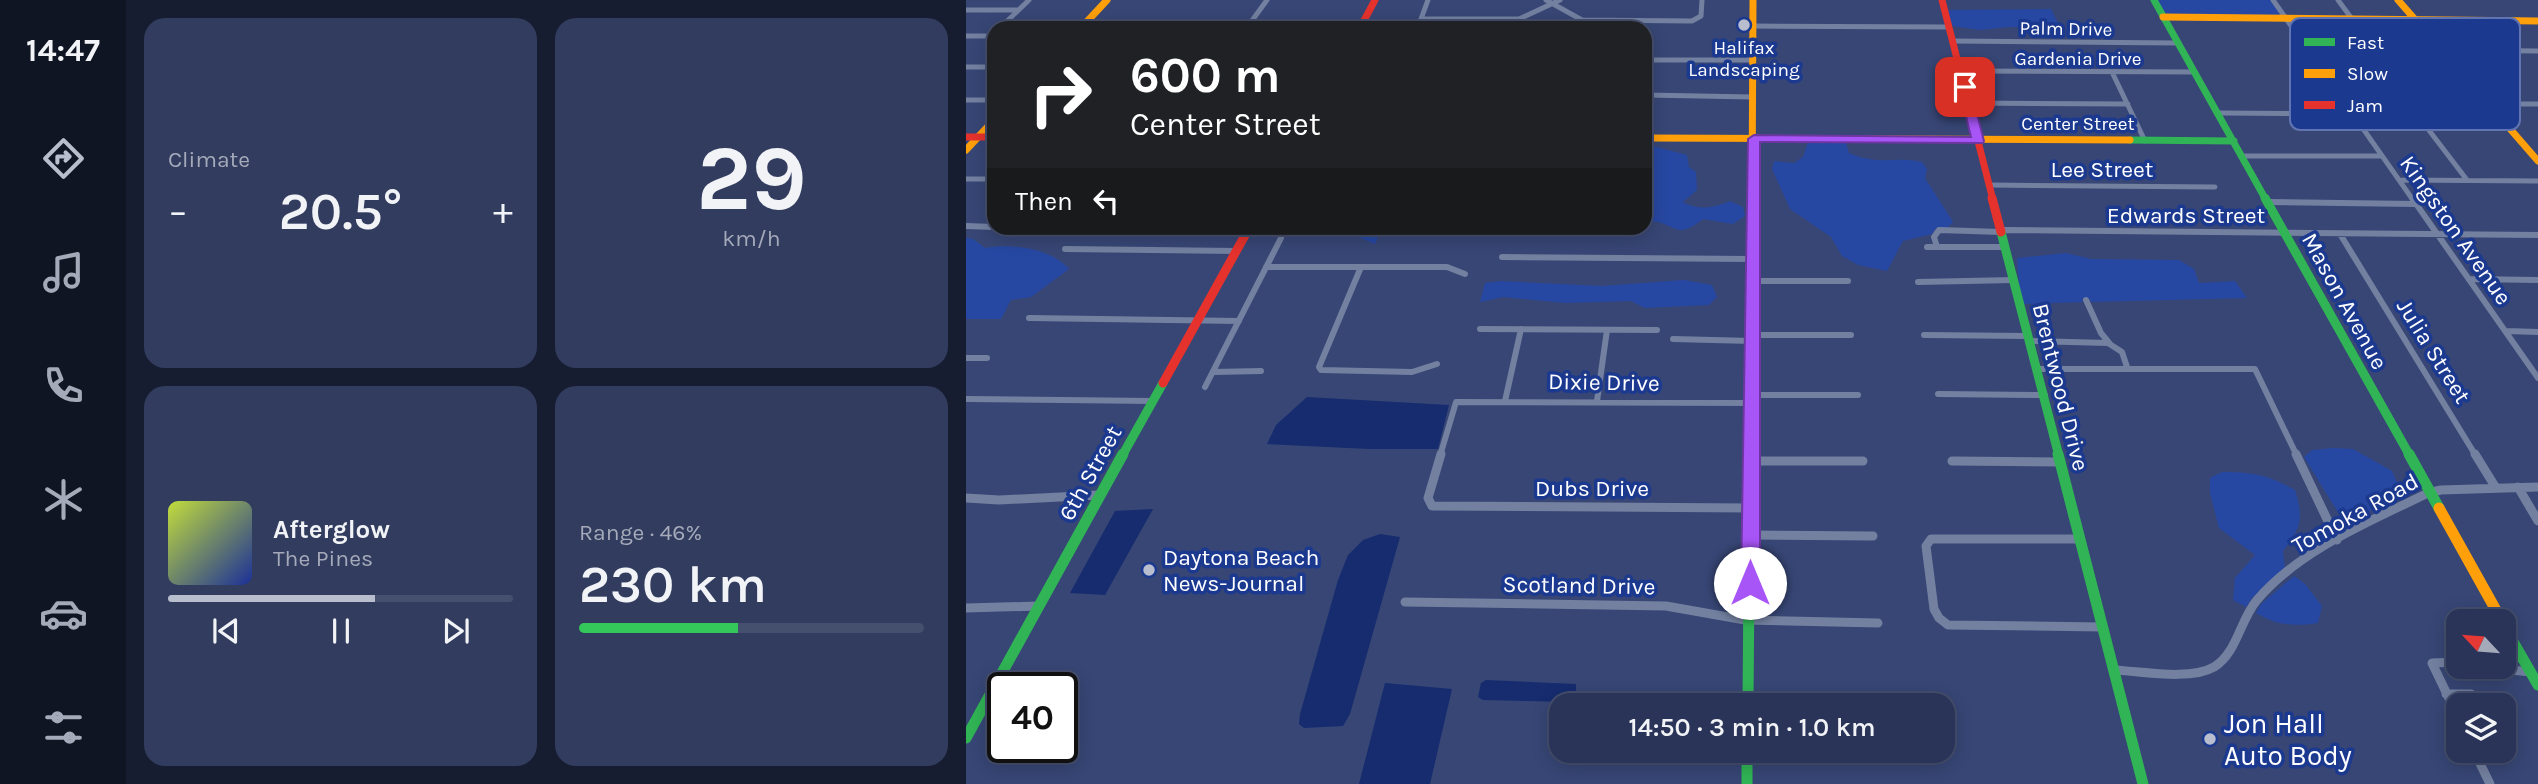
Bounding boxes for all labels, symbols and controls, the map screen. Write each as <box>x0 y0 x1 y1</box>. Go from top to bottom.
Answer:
marker: Halifax Landscaping <box>1736 17 1752 33</box>
street label: Palm Drive <box>2019 17 2113 41</box>
legend <box>2290 18 2520 130</box>
text: 14:47 <box>26 32 100 69</box>
text: Fast <box>2347 32 2384 54</box>
place label: Halifax Landscaping <box>1688 37 1800 81</box>
text: 600 m <box>1130 47 1281 104</box>
street label: Gardenia Drive <box>2014 48 2142 70</box>
icon: right <box>1015 49 1106 140</box>
pin <box>1935 57 1995 117</box>
text: Slow <box>2347 63 2388 85</box>
icon: arrive <box>1946 68 1984 106</box>
text: Jam <box>2347 95 2383 117</box>
text: Center Street <box>1130 106 1321 143</box>
street label: Center Street <box>2021 113 2135 135</box>
text: 29 <box>696 126 807 232</box>
icon: directions <box>39 134 88 183</box>
text: Climate <box>168 146 250 173</box>
street label: Kingston Avenue <box>2394 150 2517 310</box>
street label: Lee Street <box>2051 156 2154 183</box>
text: 20.5° <box>279 181 402 242</box>
icon: left <box>1087 182 1125 220</box>
text: Then <box>1015 186 1073 217</box>
text: − <box>168 189 188 234</box>
text: + <box>493 189 513 234</box>
street label: Edwards Street <box>2107 202 2266 229</box>
text: km/h <box>722 225 781 252</box>
street label: Mason Avenue <box>2296 228 2393 374</box>
icon: music <box>39 248 88 297</box>
street label: Julia Street <box>2391 294 2476 409</box>
street label: Brentwood Drive <box>2027 301 2094 474</box>
icon: phone <box>39 361 88 410</box>
street label: Dixie Drive <box>1548 368 1660 397</box>
street label: 6th Street <box>1053 421 1128 525</box>
street label: Tomoka Road <box>2287 468 2423 559</box>
icon: climate <box>39 475 88 524</box>
street label: Dubs Drive <box>1535 475 1649 502</box>
text: Afterglow <box>273 514 390 545</box>
text: Range · 46% <box>579 519 702 546</box>
place label: Daytona Beach News-Journal <box>1163 544 1319 597</box>
text: The Pines <box>273 545 373 572</box>
position arrow <box>1713 546 1787 620</box>
text: 230 km <box>579 554 767 615</box>
marker: Daytona Beach News-Journal <box>1141 562 1157 578</box>
street label: Scotland Drive <box>1502 571 1656 600</box>
icon: car <box>39 589 88 638</box>
north arrow <box>2446 609 2516 679</box>
map controls <box>2446 609 2516 763</box>
icon: previous <box>207 612 245 650</box>
icon: pause <box>322 612 360 650</box>
icon: next <box>437 612 475 650</box>
speed limit sign: 40 <box>987 672 1078 763</box>
button: layers <box>2446 693 2516 763</box>
icon: filters <box>39 703 88 752</box>
place label: Jon Hall Auto Body <box>2224 707 2352 772</box>
text: 14:50 · 3 min · 1.0 km <box>1629 712 1875 743</box>
marker: Jon Hall Auto Body <box>2202 731 2218 747</box>

